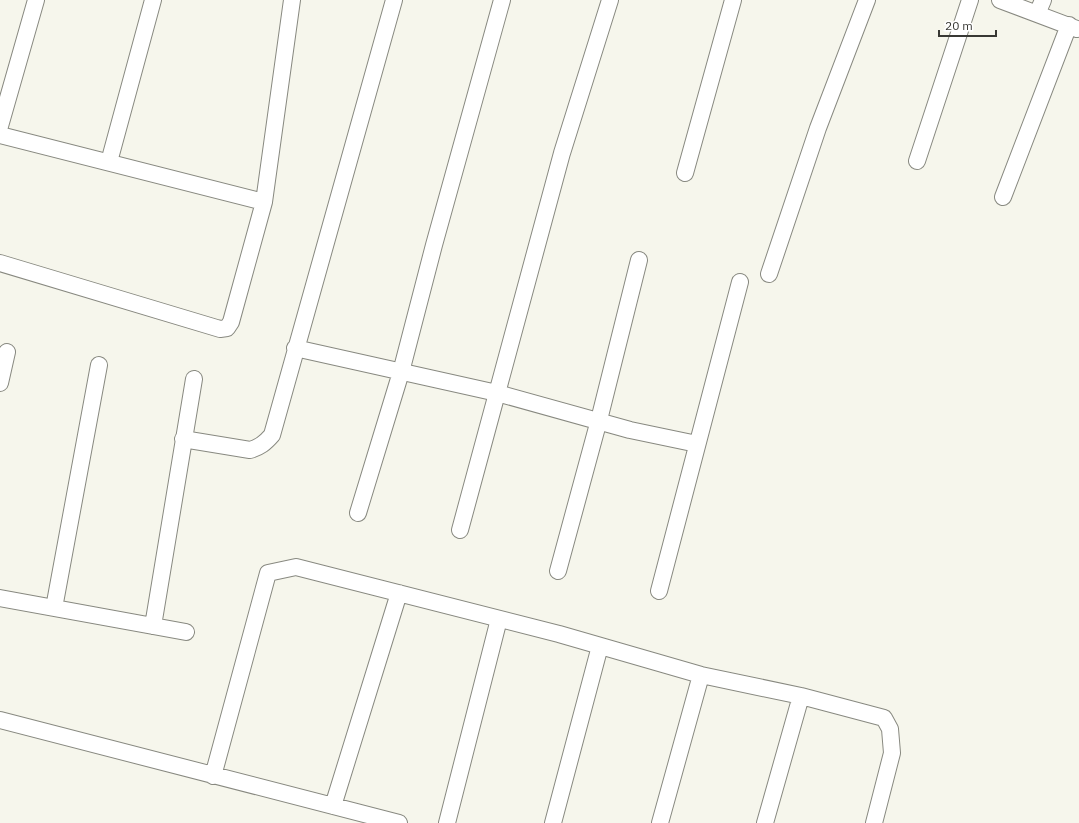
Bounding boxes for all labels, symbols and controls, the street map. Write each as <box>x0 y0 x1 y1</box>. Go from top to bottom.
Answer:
scale bar <box>939 12 996 38</box>
text: 20 m <box>945 18 973 33</box>

